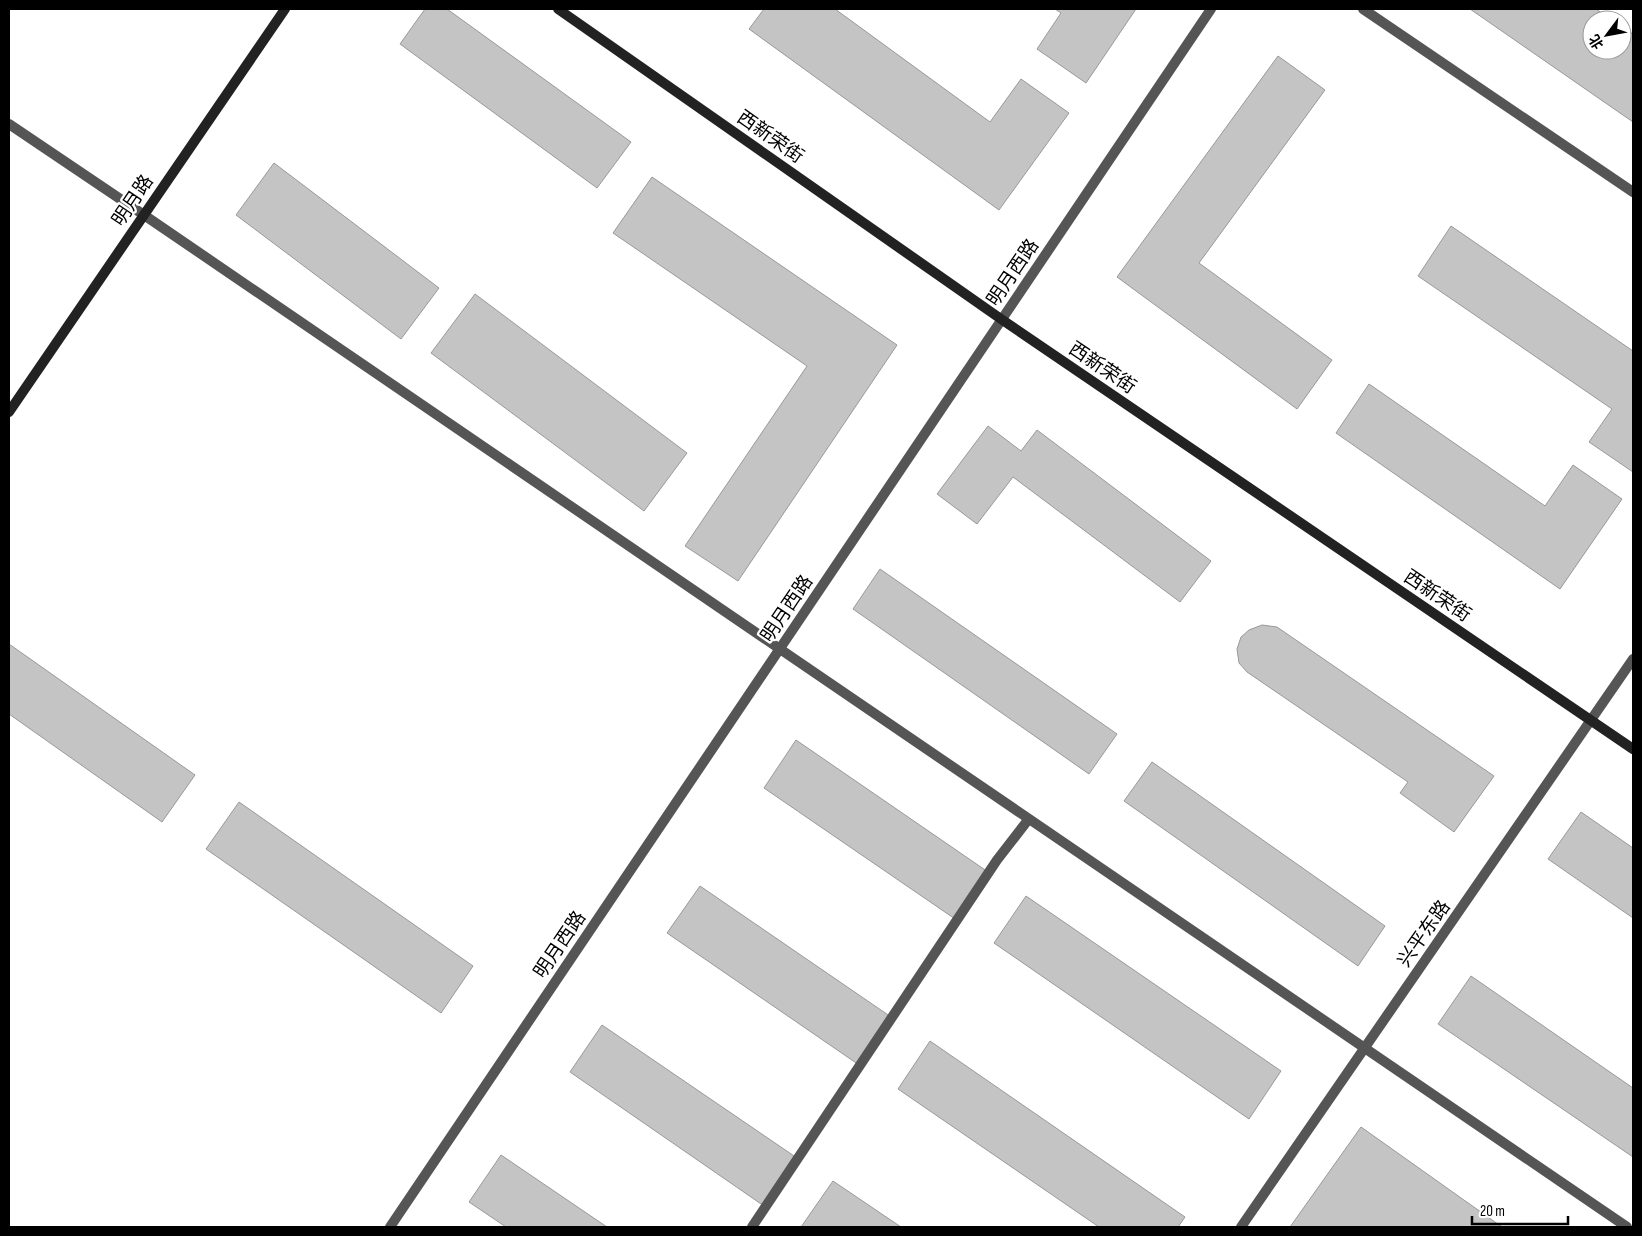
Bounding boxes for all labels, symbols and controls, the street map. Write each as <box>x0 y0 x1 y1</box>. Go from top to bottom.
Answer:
north arrow <box>1582 10 1632 60</box>
text: 北 <box>1585 31 1607 52</box>
street label: 西新荣街 <box>732 106 808 168</box>
street label: 明月路 <box>108 171 159 231</box>
street label: 明月西路 <box>982 235 1044 311</box>
street label: 西新荣街 <box>1064 337 1140 399</box>
street label: 西新荣街 <box>1399 565 1475 627</box>
street label: 明月西路 <box>756 571 818 647</box>
street label: 兴平东路 <box>1393 896 1455 972</box>
street label: 明月西路 <box>529 907 591 983</box>
scale bar <box>1472 1194 1568 1226</box>
text: 20 m <box>1480 1202 1505 1221</box>

